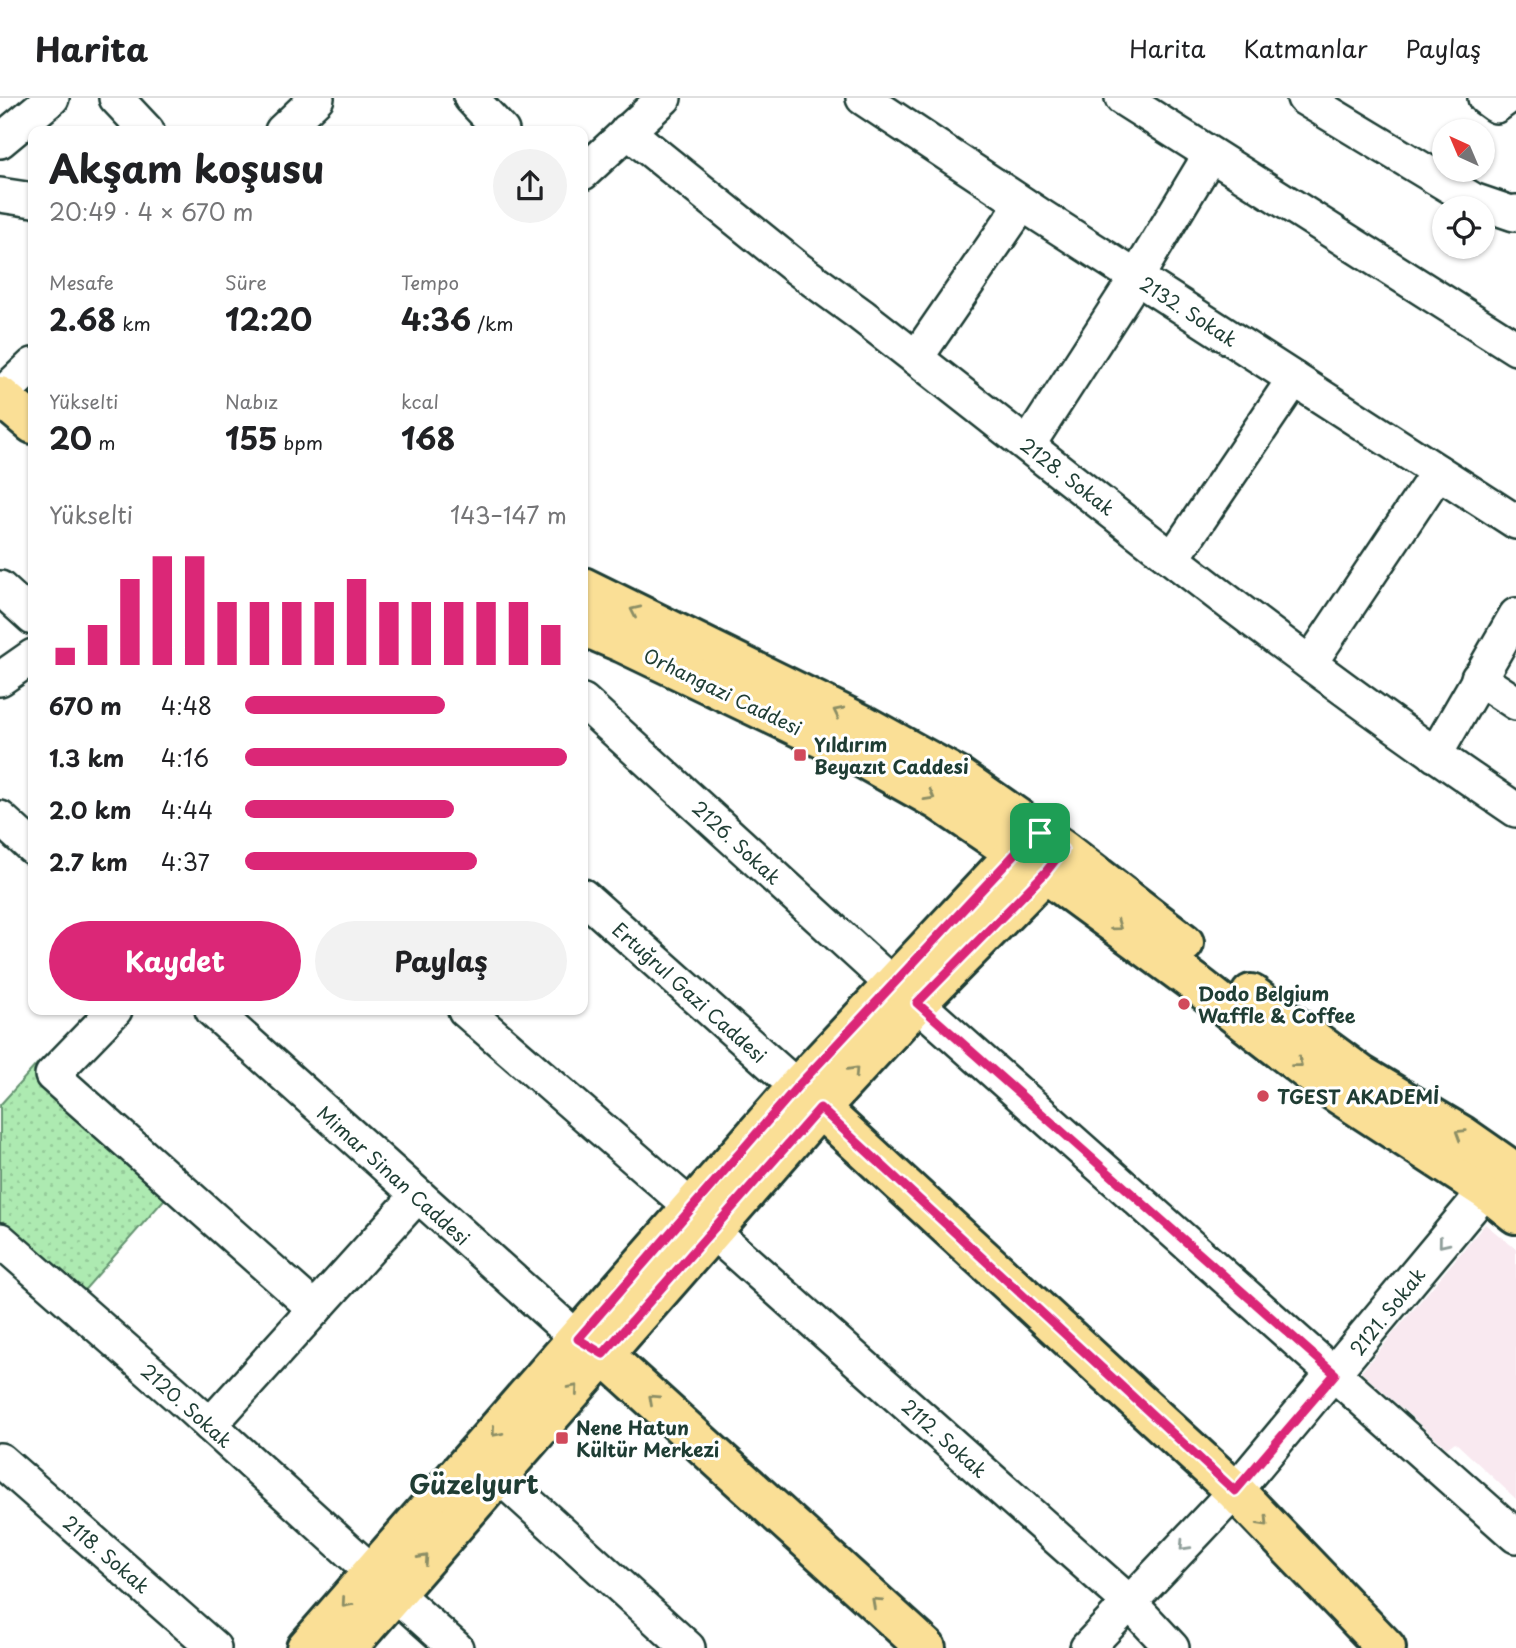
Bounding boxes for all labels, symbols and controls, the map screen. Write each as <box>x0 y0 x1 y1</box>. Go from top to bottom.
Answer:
text: Harita <box>35 23 148 73</box>
text: Harita <box>1129 30 1206 66</box>
text: Katmanlar <box>1244 30 1368 66</box>
text: Paylaş <box>1406 30 1481 66</box>
north arrow <box>1432 119 1494 182</box>
map controls <box>1432 119 1495 259</box>
text: Akşam koşusu <box>49 139 324 196</box>
button: share <box>493 149 567 223</box>
text: 20:49 · 4 × 670 m <box>49 194 254 229</box>
button: locate <box>1432 196 1495 259</box>
text: Mesafe <box>49 268 114 296</box>
text: Süre <box>225 268 267 296</box>
text: Tempo <box>401 268 459 296</box>
street label: 2132. Sokak <box>1135 269 1243 353</box>
text: 2.68 <box>49 296 116 341</box>
text: 12:20 <box>225 296 312 341</box>
text: 4:36 <box>401 296 471 341</box>
text: km <box>116 309 151 337</box>
text: /km <box>471 309 514 337</box>
text: Yükselti <box>49 387 118 415</box>
text: Nabız <box>225 387 278 415</box>
text: kcal <box>401 387 439 415</box>
text: 20 <box>49 415 92 460</box>
text: 155 <box>225 415 277 460</box>
text: 168 <box>401 415 455 460</box>
text: m <box>92 428 115 456</box>
text: bpm <box>277 428 323 456</box>
street label: 2128. Sokak <box>1015 430 1121 522</box>
text: Yükselti <box>49 497 133 532</box>
text: 143–147 m <box>450 497 567 532</box>
one-way arrow <box>630 605 642 619</box>
street label: Orhangazi Caddesi <box>639 641 807 741</box>
text: 670 m <box>49 688 122 723</box>
text: 4:48 <box>161 688 212 723</box>
one-way arrow <box>833 707 845 721</box>
place label: Yıldırım Beyazıt Caddesi <box>814 730 969 780</box>
text: 1.3 km <box>49 740 124 775</box>
text: 4:16 <box>161 740 209 775</box>
marker: Yıldırım Beyazıt Caddesi <box>792 747 808 763</box>
one-way arrow <box>923 788 935 801</box>
text: 2.0 km <box>49 792 131 827</box>
text: 4:44 <box>161 792 213 827</box>
street label: 2126. Sokak <box>686 793 788 891</box>
pin <box>1010 803 1070 863</box>
icon: arrive <box>1021 814 1059 852</box>
text: 2.7 km <box>49 844 128 879</box>
text: 4:37 <box>161 844 210 879</box>
street label: Ertuğrul Gazi Caddesi <box>607 915 773 1069</box>
one-way arrow <box>1109 917 1122 930</box>
button: Kaydet <box>49 921 301 1001</box>
button: Paylaş <box>315 921 567 1001</box>
place label: Dodo Belgium Waffle & Coffee <box>1198 979 1356 1029</box>
marker: Dodo Belgium Waffle & Coffee <box>1176 996 1192 1012</box>
one-way arrow <box>1290 1055 1303 1068</box>
one-way arrow <box>846 1066 859 1079</box>
place label: TGEST AKADEMİ <box>1277 1082 1439 1110</box>
marker: TGEST AKADEMİ <box>1255 1088 1271 1104</box>
street label: Mimar Sinan Caddesi <box>312 1099 476 1251</box>
one-way arrow <box>1454 1130 1467 1143</box>
one-way arrow <box>1439 1235 1451 1248</box>
street label: 2121. Sokak <box>1343 1261 1431 1361</box>
street label: 2120. Sokak <box>135 1356 239 1454</box>
one-way arrow <box>566 1384 578 1397</box>
street label: 2112. Sokak <box>896 1392 994 1484</box>
one-way arrow <box>648 1395 661 1408</box>
place label: Nene Hatun Kültür Merkezi <box>576 1413 719 1463</box>
one-way arrow <box>492 1424 504 1437</box>
marker: Nene Hatun Kültür Merkezi <box>554 1430 570 1446</box>
district label: Güzelyurt <box>409 1464 539 1503</box>
street label: 2118. Sokak <box>58 1508 156 1600</box>
one-way arrow <box>1256 1514 1269 1527</box>
one-way arrow <box>1179 1538 1192 1551</box>
one-way arrow <box>416 1555 428 1568</box>
one-way arrow <box>341 1595 354 1608</box>
one-way arrow <box>871 1598 884 1610</box>

